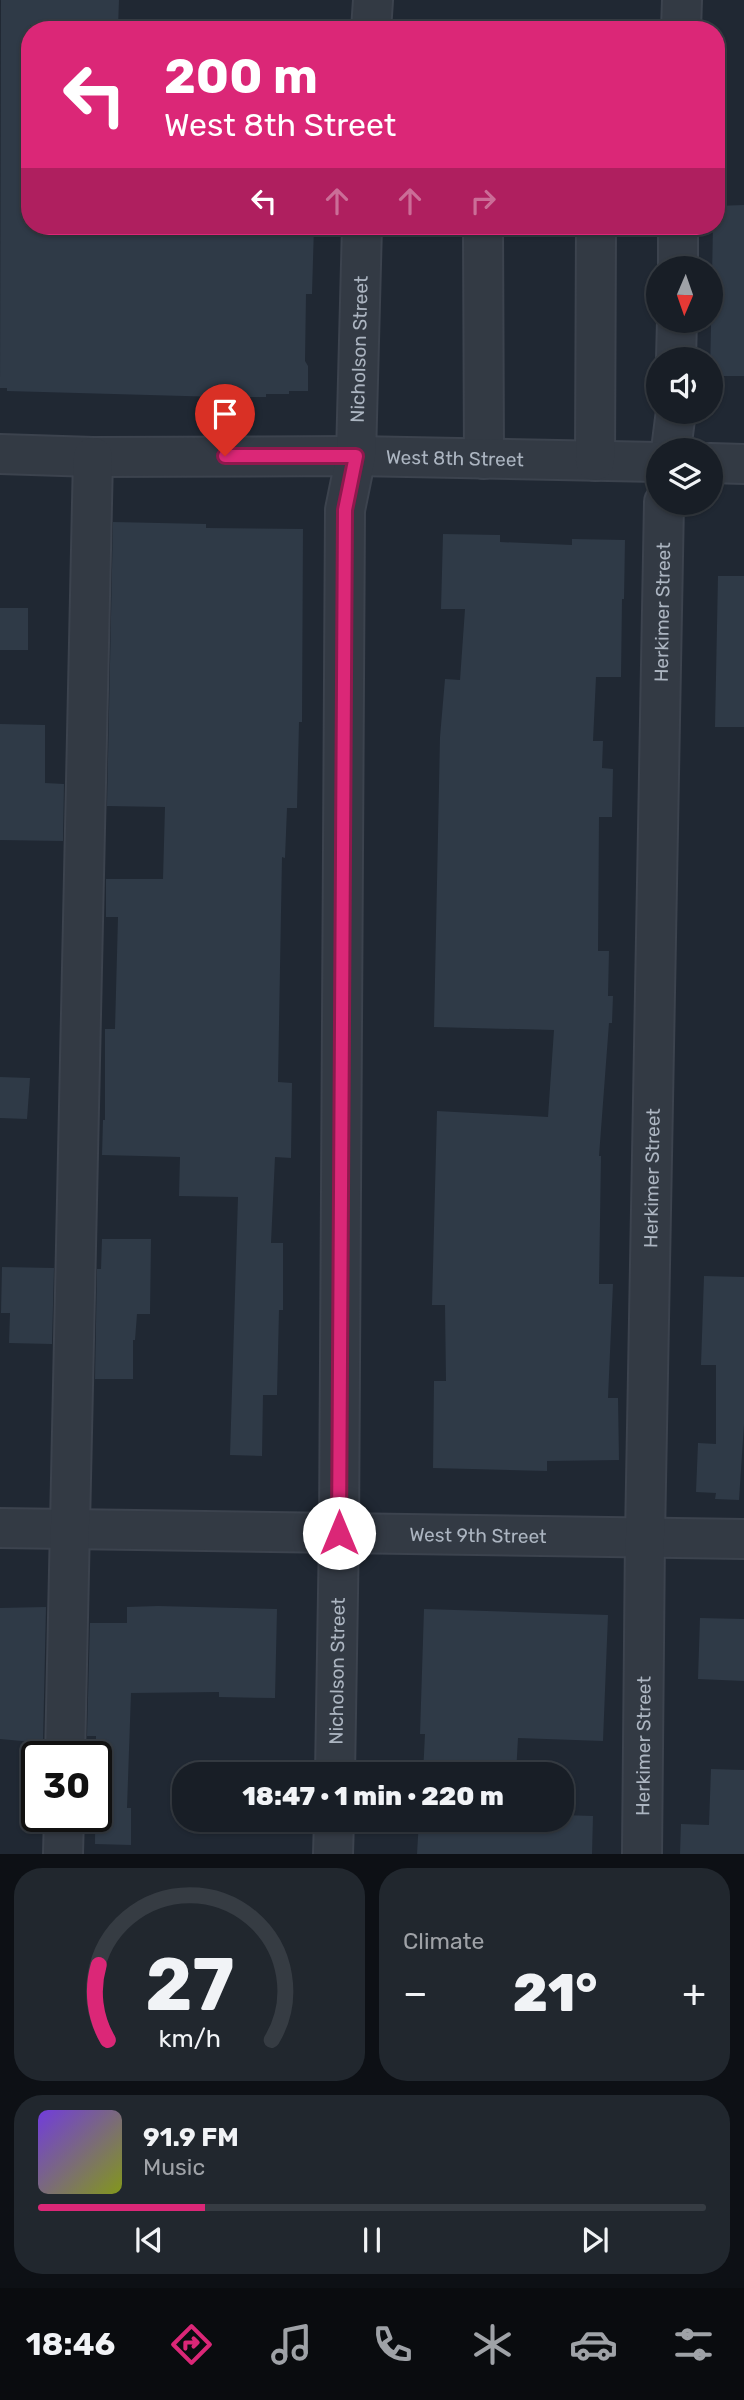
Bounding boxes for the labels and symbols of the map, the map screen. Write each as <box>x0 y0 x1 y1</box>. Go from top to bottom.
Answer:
north arrow <box>646 256 723 332</box>
street label: Nicholson Street <box>346 275 373 423</box>
pin <box>195 384 255 456</box>
street label: West 8th Street <box>386 446 525 471</box>
street label: Herkimer Street <box>650 541 675 682</box>
street label: Herkimer Street <box>639 1107 665 1248</box>
position arrow <box>302 1496 376 1570</box>
street label: West 9th Street <box>409 1523 547 1548</box>
street label: Nicholson Street <box>324 1597 350 1745</box>
street label: Herkimer Street <box>631 1675 656 1816</box>
speed limit sign: 30 <box>21 1741 112 1832</box>

